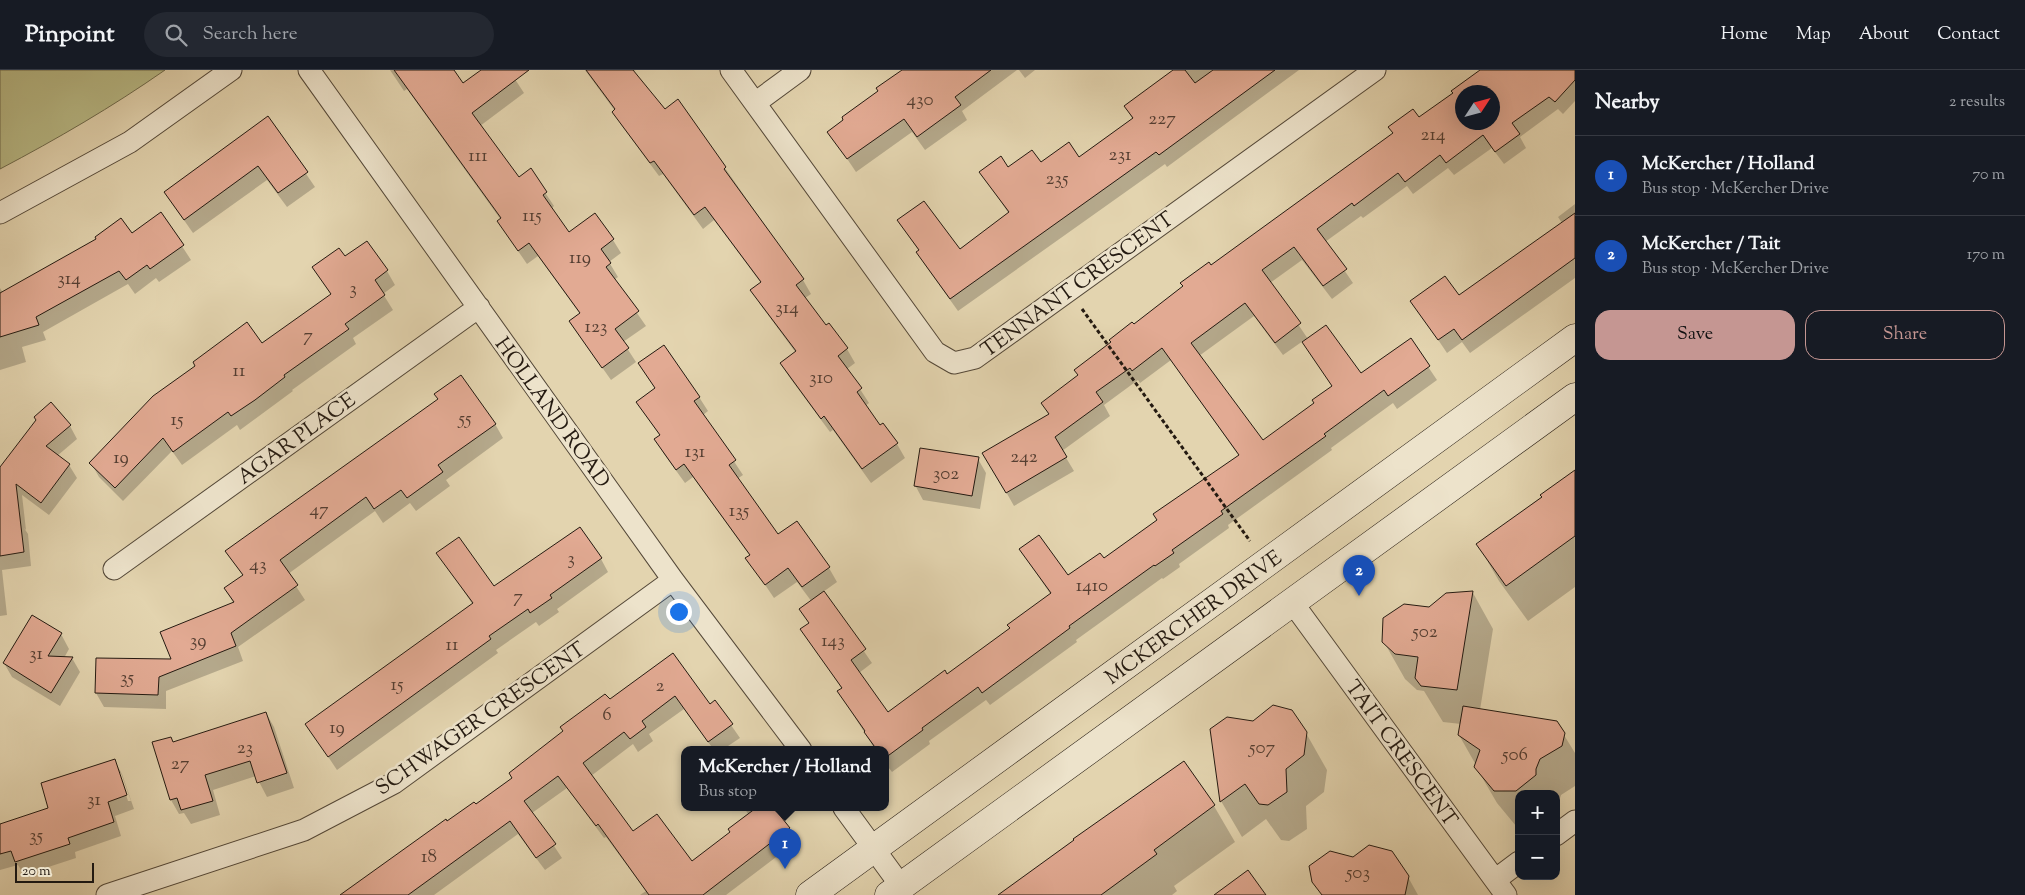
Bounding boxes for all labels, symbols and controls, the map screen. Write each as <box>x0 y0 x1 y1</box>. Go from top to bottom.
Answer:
search box <box>144 12 494 57</box>
text: Pinpoint <box>25 18 114 52</box>
icon: search <box>162 21 190 49</box>
text: Search here <box>202 21 298 48</box>
text: Home <box>1721 22 1768 48</box>
text: Map <box>1796 22 1831 48</box>
text: About <box>1859 22 1909 48</box>
text: Contact <box>1937 22 2000 48</box>
north arrow <box>1455 85 1500 130</box>
house number: 430 <box>906 87 934 114</box>
text: Nearby <box>1595 88 1660 118</box>
text: 2 results <box>1949 91 2005 114</box>
house number: 227 <box>1148 106 1176 133</box>
house number: 214 <box>1421 122 1446 149</box>
house number: 231 <box>1108 142 1132 169</box>
house number: 111 <box>468 143 488 170</box>
text: McKercher / Holland <box>1642 151 1815 178</box>
text: 1 <box>1608 164 1614 187</box>
text: 70 m <box>1972 164 2005 187</box>
house number: 235 <box>1045 166 1069 193</box>
text: Bus stop · McKercher Drive <box>1642 178 1829 201</box>
house number: 115 <box>522 203 542 230</box>
street label: TENNANT CRESCENT <box>975 205 1181 366</box>
text: McKercher / Tait <box>1642 231 1780 258</box>
text: 2 <box>1607 244 1615 267</box>
text: 170 m <box>1967 244 2005 267</box>
house number: 119 <box>569 245 591 272</box>
text: Bus stop · McKercher Drive <box>1642 258 1829 281</box>
house number: 314 <box>57 266 81 293</box>
house number: 3 <box>349 276 357 303</box>
house number: 314 <box>775 295 799 322</box>
button: Save <box>1595 310 1795 360</box>
button: Share <box>1805 310 2005 360</box>
house number: 123 <box>584 314 608 341</box>
house number: 7 <box>303 323 313 350</box>
street label: HOLLAND ROAD <box>486 332 616 495</box>
house number: 11 <box>233 358 246 385</box>
house number: 310 <box>809 365 833 392</box>
street label: AGAR PLACE <box>232 386 363 493</box>
house number: 55 <box>457 406 472 433</box>
house number: 15 <box>171 407 184 434</box>
house number: 131 <box>685 439 706 466</box>
house number: 242 <box>1010 444 1038 471</box>
house number: 19 <box>113 445 129 472</box>
house number: 302 <box>933 461 959 488</box>
house number: 47 <box>309 497 329 524</box>
house number: 135 <box>729 498 750 525</box>
street label: MCKERCHER DRIVE <box>1099 544 1289 693</box>
house number: 3 <box>567 546 575 573</box>
house number: 43 <box>249 552 267 579</box>
pin: 2 <box>1343 555 1375 596</box>
house number: 1410 <box>1076 573 1108 600</box>
house number: 7 <box>513 584 523 611</box>
your location <box>666 599 692 625</box>
house number: 502 <box>1411 619 1438 646</box>
house number: 39 <box>190 628 206 655</box>
house number: 143 <box>821 628 845 655</box>
house number: 11 <box>446 632 459 659</box>
street label: SCHWAGER CRESCENT <box>370 635 592 804</box>
house number: 31 <box>29 641 44 668</box>
house number: 35 <box>120 665 135 692</box>
house number: 15 <box>391 672 404 699</box>
house number: 2 <box>656 673 665 700</box>
street label: TAIT CRESCENT <box>1337 675 1464 834</box>
house number: 6 <box>602 702 612 729</box>
house number: 19 <box>329 715 345 742</box>
house number: 23 <box>237 735 253 762</box>
house number: 507 <box>1248 735 1276 762</box>
house number: 506 <box>1501 742 1528 769</box>
popup <box>681 746 889 811</box>
house number: 27 <box>171 751 190 778</box>
text: McKercher / Holland <box>699 754 871 781</box>
text: Bus stop <box>699 781 757 804</box>
house number: 31 <box>87 787 102 814</box>
map controls <box>1515 790 1560 880</box>
button: + <box>1515 790 1560 835</box>
house number: 35 <box>29 823 44 850</box>
pin: 1 <box>769 828 801 869</box>
button: − <box>1515 835 1560 880</box>
house number: 18 <box>421 844 437 871</box>
scale bar <box>15 860 94 883</box>
house number: 503 <box>1345 860 1370 887</box>
text: 20 m <box>22 862 51 882</box>

